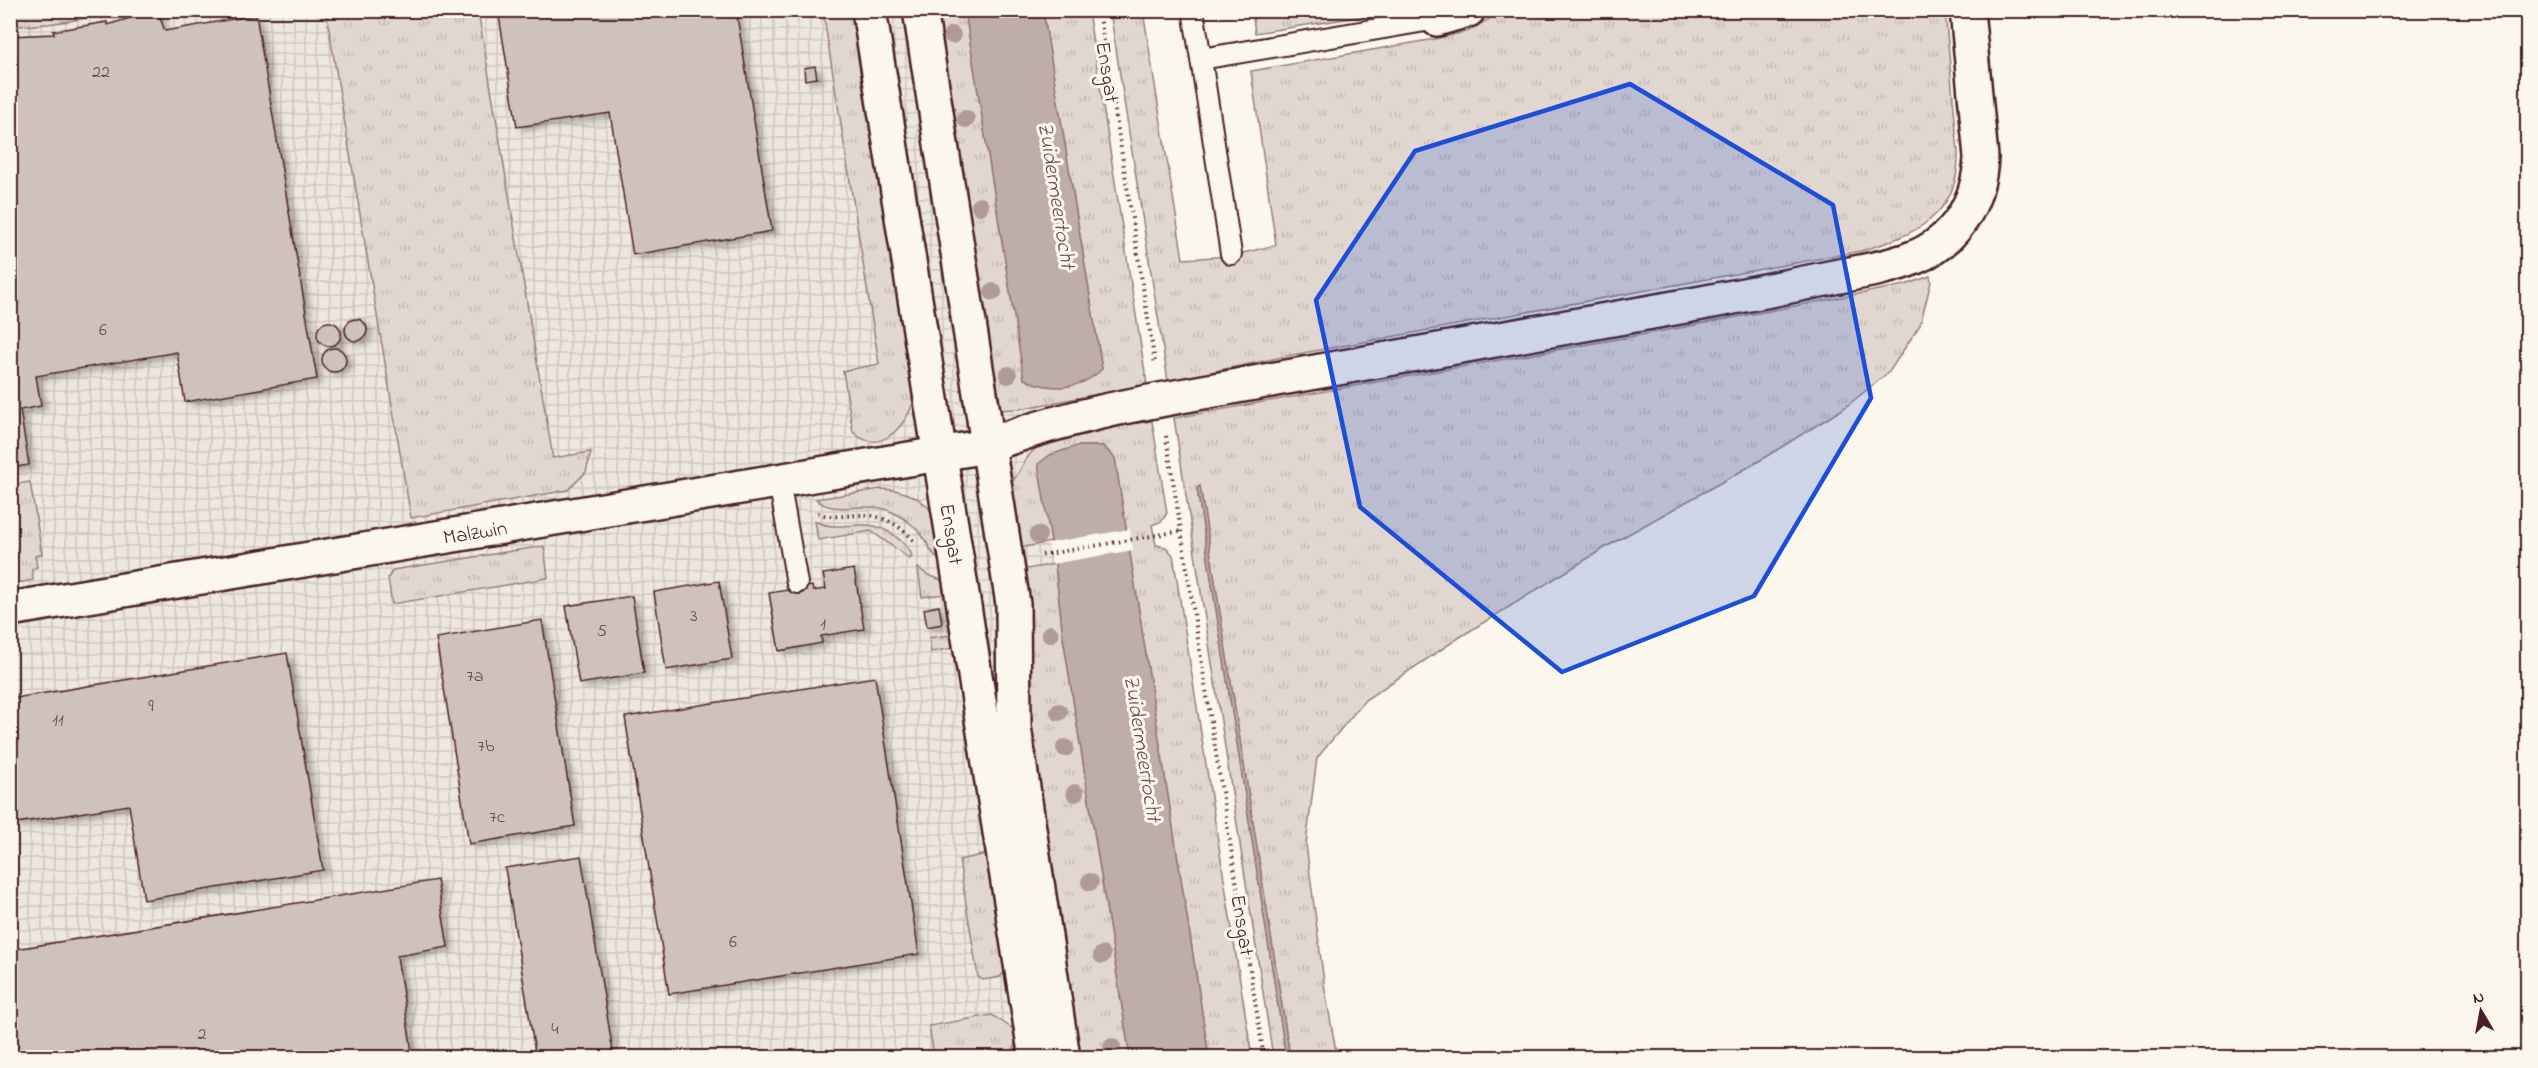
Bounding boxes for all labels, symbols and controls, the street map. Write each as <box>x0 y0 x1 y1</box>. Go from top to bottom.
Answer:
street label: Ensgat <box>1084 40 1126 105</box>
house number: 22 <box>92 60 110 86</box>
water label: Zuidermeertocht <box>1028 120 1083 274</box>
house number: 6 <box>99 318 107 344</box>
street label: Ensgat <box>928 502 970 567</box>
street label: Malzwin <box>441 514 509 554</box>
house number: 3 <box>690 604 698 630</box>
house number: 1 <box>820 612 826 638</box>
house number: 5 <box>597 619 607 645</box>
house number: 7a <box>466 664 484 690</box>
water label: Zuidermeertocht <box>1114 673 1169 827</box>
house number: 9 <box>148 694 154 720</box>
house number: 11 <box>52 708 64 734</box>
house number: 7b <box>478 734 495 760</box>
house number: 7c <box>489 805 505 831</box>
street label: Ensgat <box>1219 893 1261 958</box>
house number: 6 <box>729 930 737 956</box>
north arrow <box>2451 981 2511 1041</box>
text: N <box>2471 985 2486 1011</box>
house number: 4 <box>551 1017 559 1043</box>
house number: 2 <box>198 1022 207 1048</box>

